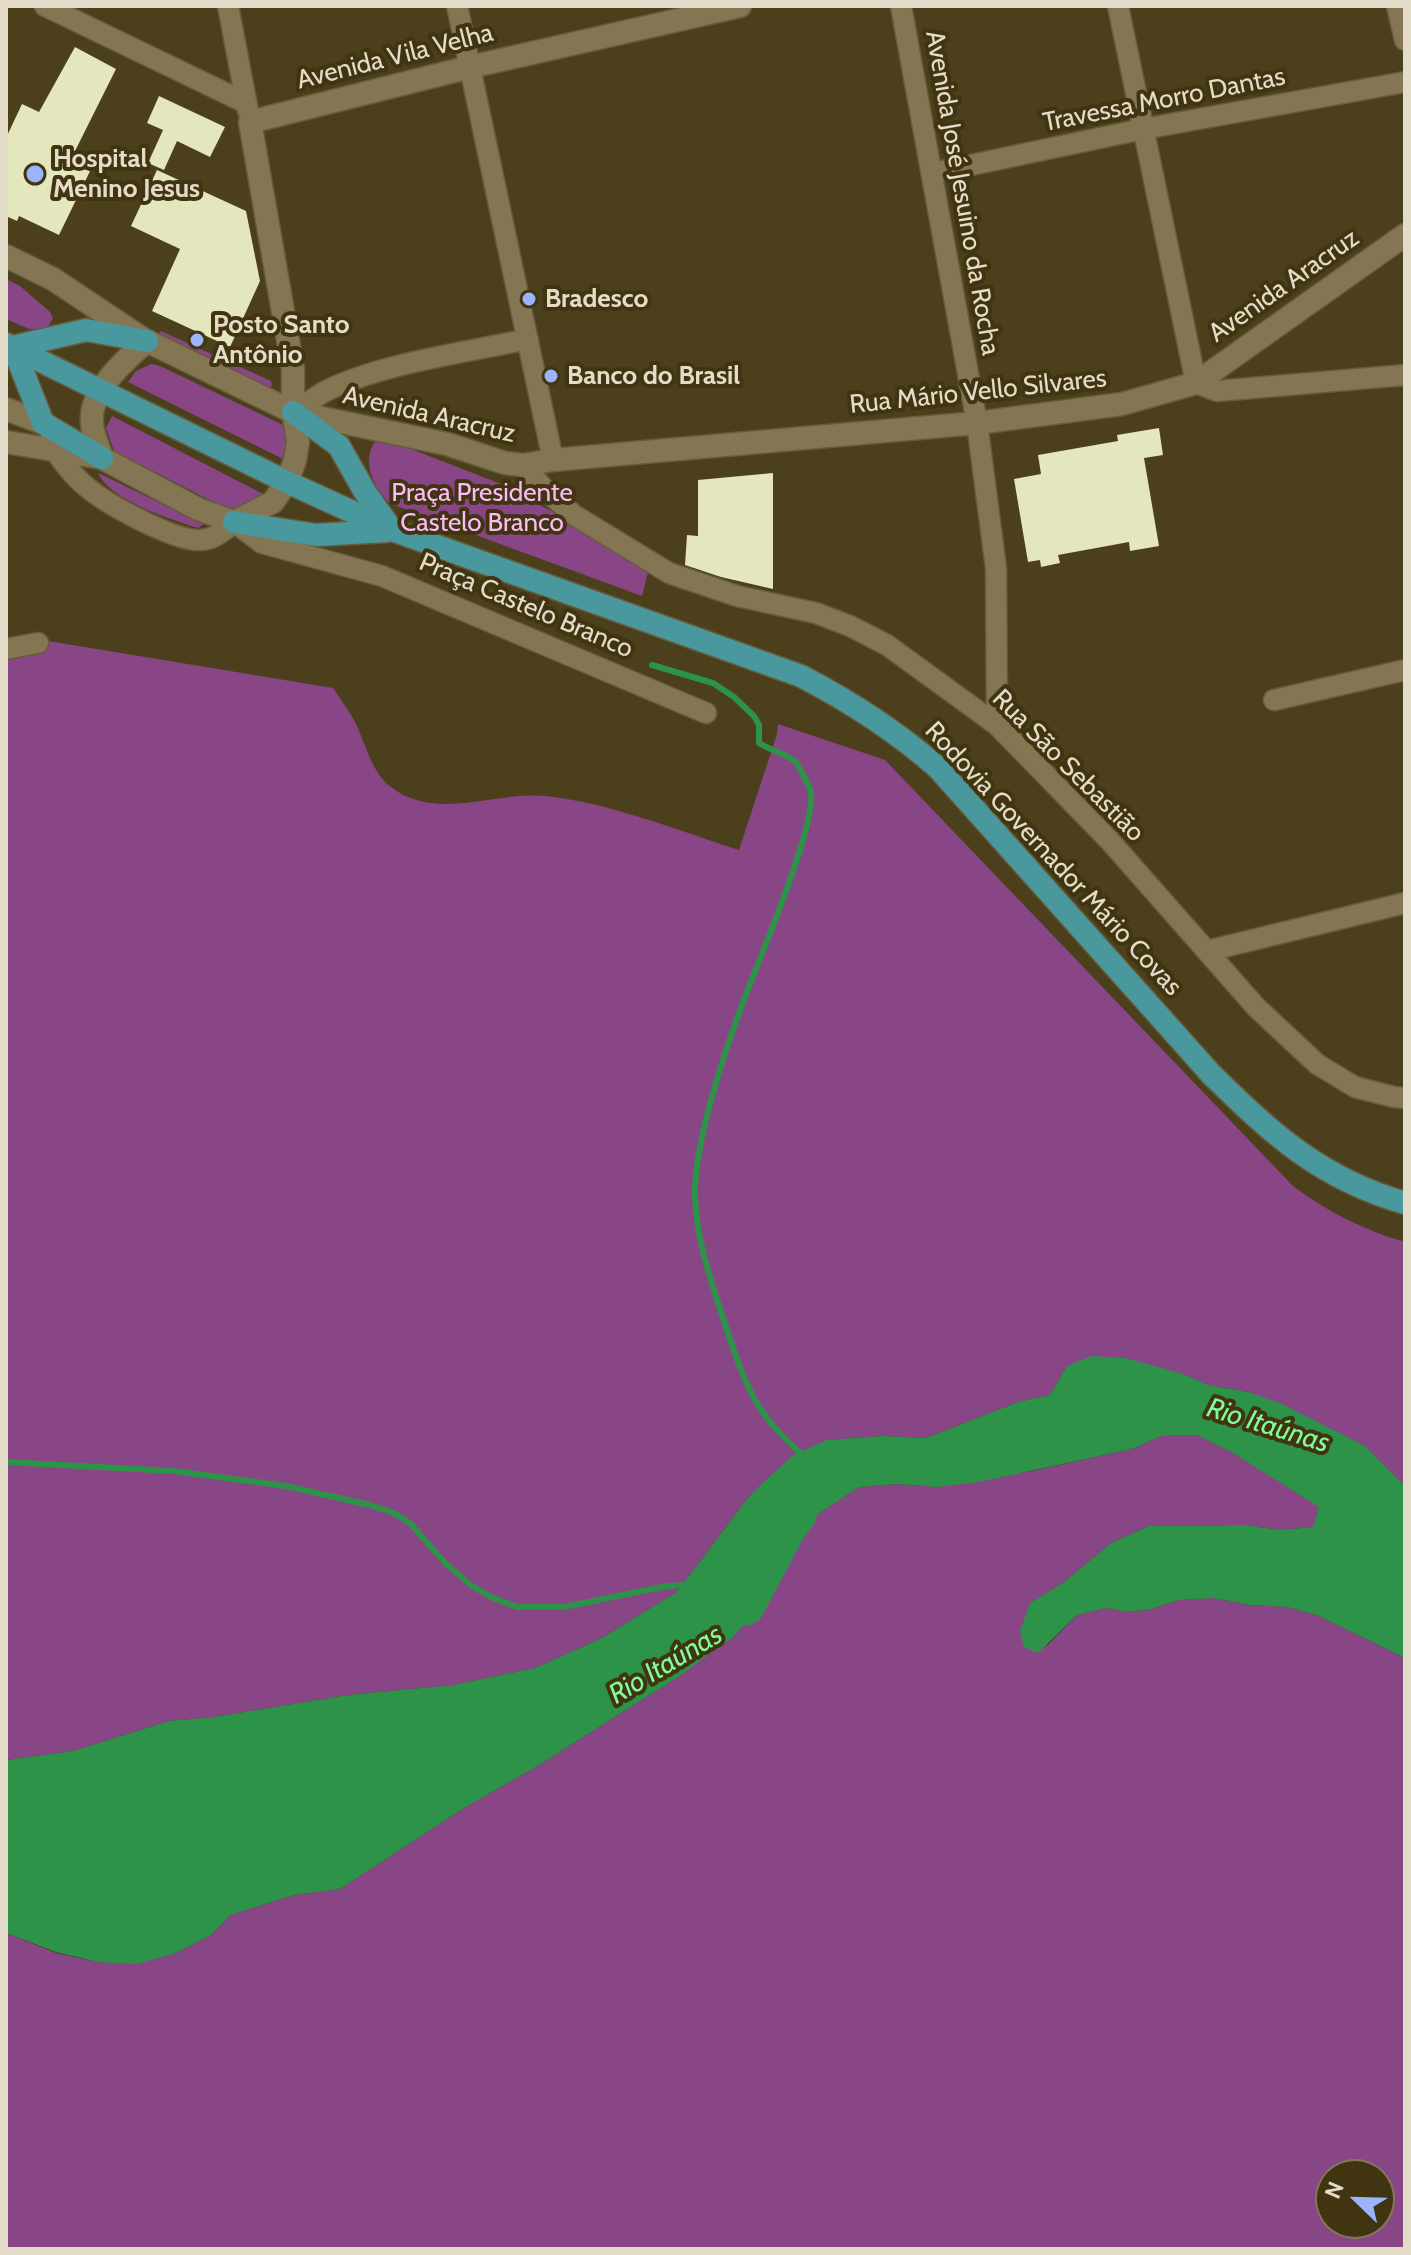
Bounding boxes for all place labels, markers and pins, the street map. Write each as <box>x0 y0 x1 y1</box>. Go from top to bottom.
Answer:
place label: Hospital Menino Jesus <box>53 143 200 204</box>
marker: Hospital Menino Jesus <box>24 163 46 185</box>
place label: Bradesco <box>545 283 648 315</box>
marker: Bradesco <box>520 290 538 308</box>
place label: Posto Santo Antônio <box>213 309 350 370</box>
marker: Posto Santo Antônio <box>188 331 206 349</box>
place label: Banco do Brasil <box>567 360 740 392</box>
marker: Banco do Brasil <box>542 367 560 385</box>

